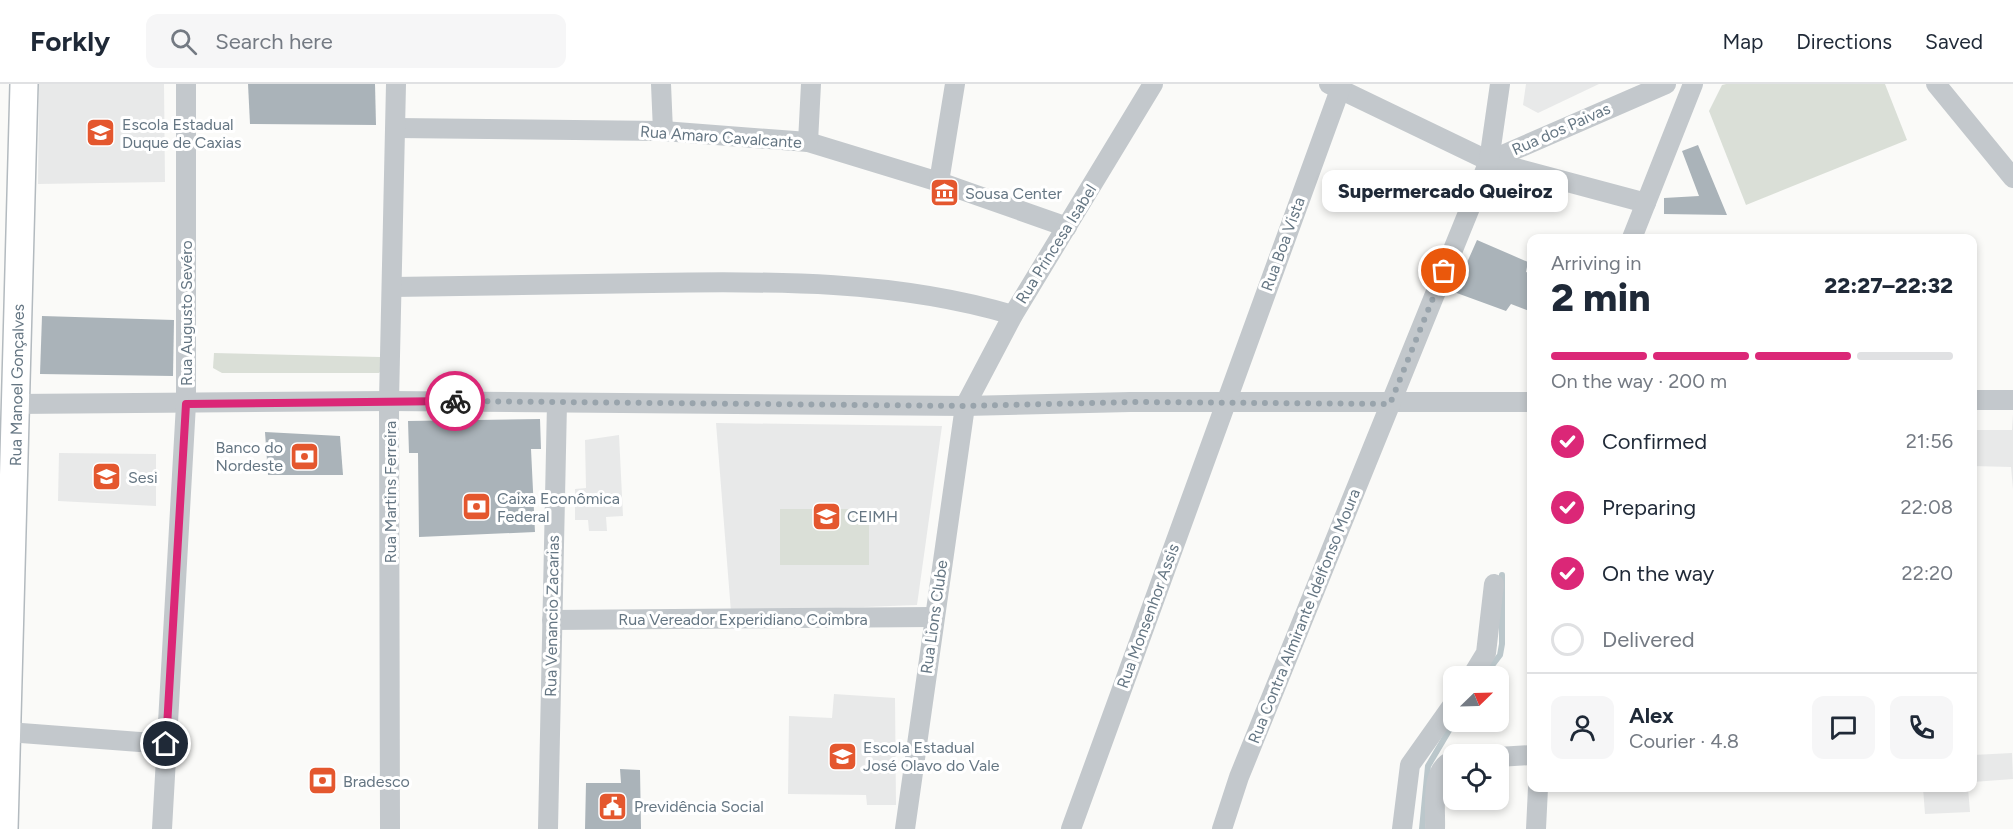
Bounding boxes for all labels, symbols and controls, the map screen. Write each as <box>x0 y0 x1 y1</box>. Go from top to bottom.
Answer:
search box <box>146 14 566 68</box>
text: Forkly <box>30 24 110 58</box>
icon: search <box>167 25 200 58</box>
text: Search here <box>215 28 333 55</box>
text: Map <box>1722 29 1763 54</box>
text: Directions <box>1796 29 1892 54</box>
text: Saved <box>1925 29 1983 54</box>
street label: Rua dos Paivas <box>1509 99 1613 159</box>
place label: Escola Estadual Duque de Caxias <box>122 115 242 152</box>
school or university icon: Escola Estadual Duque de Caxias <box>85 117 117 149</box>
street label: Rua Amaro Cavalcante <box>639 122 803 152</box>
callout: Supermercado Queiroz <box>1321 169 1567 211</box>
museum icon: Sousa Center <box>928 177 960 209</box>
text: Supermercado Queiroz <box>1338 179 1552 203</box>
street label: Rua Princesa Isabel <box>1012 181 1100 307</box>
place label: Sousa Center <box>965 184 1063 203</box>
street label: Rua Boa Vista <box>1257 194 1309 294</box>
street label: Rua Augusto Sevéro <box>177 240 196 386</box>
pin <box>1418 245 1469 296</box>
text: Arriving in <box>1551 251 1641 275</box>
icon: bag <box>1427 254 1460 287</box>
text: 22:27–22:32 <box>1824 272 1953 299</box>
text: 2 min <box>1551 274 1651 321</box>
street label: Rua Manoel Gonçalves <box>6 304 28 466</box>
text: On the way · 200 m <box>1551 369 1727 393</box>
courier <box>425 371 485 431</box>
icon: bike <box>439 385 472 418</box>
street label: Rua Martins Ferreira <box>381 421 400 563</box>
icon: check <box>1551 425 1584 458</box>
text: Confirmed <box>1602 428 1707 455</box>
text: 21:56 <box>1906 429 1953 453</box>
place label: Banco do Nordeste <box>216 438 283 475</box>
bank icon: Banco do Nordeste <box>288 440 320 472</box>
school or university icon: Sesi <box>91 461 123 493</box>
place label: Sesi <box>128 468 158 487</box>
street label: Rua Contra Almirante Idelfonso Moura <box>1244 486 1364 746</box>
place label: Caixa Econômica Federal <box>497 489 620 526</box>
bank icon: Caixa Econômica Federal <box>460 491 492 523</box>
icon: check <box>1551 491 1584 524</box>
text: Preparing <box>1602 494 1696 521</box>
text: 22:08 <box>1900 495 1953 519</box>
school or university icon: CEIMH <box>810 500 842 532</box>
place label: CEIMH <box>847 507 898 526</box>
street label: Rua Venancio Zacarias <box>541 535 563 697</box>
street label: Rua Monsenhor Assis <box>1113 541 1183 691</box>
icon: check <box>1551 557 1584 590</box>
street label: Rua Lions Clube <box>917 559 951 675</box>
text: On the way <box>1602 560 1714 587</box>
text: 22:20 <box>1902 561 1953 585</box>
street label: Rua Vereador Experidiano Coimbra <box>618 610 868 629</box>
text: Delivered <box>1602 626 1695 653</box>
north arrow <box>1443 666 1509 732</box>
map controls <box>1443 666 1509 810</box>
button: person <box>1551 696 1614 759</box>
button: chat <box>1812 696 1875 759</box>
button: phone <box>1890 696 1953 759</box>
text: Alex <box>1629 702 1674 729</box>
pin <box>140 718 191 769</box>
icon: home <box>149 727 182 760</box>
text: Courier · 4.8 <box>1629 729 1739 753</box>
place label: Escola Estadual José Olavo do Vale <box>863 738 1000 775</box>
school or university icon: Escola Estadual José Olavo do Vale <box>826 740 858 772</box>
button: locate <box>1443 744 1509 810</box>
bank icon: Bradesco <box>306 765 338 797</box>
place label: Bradesco <box>343 772 410 791</box>
public building icon: Previdência Social <box>597 790 629 822</box>
place label: Previdência Social <box>634 797 764 816</box>

